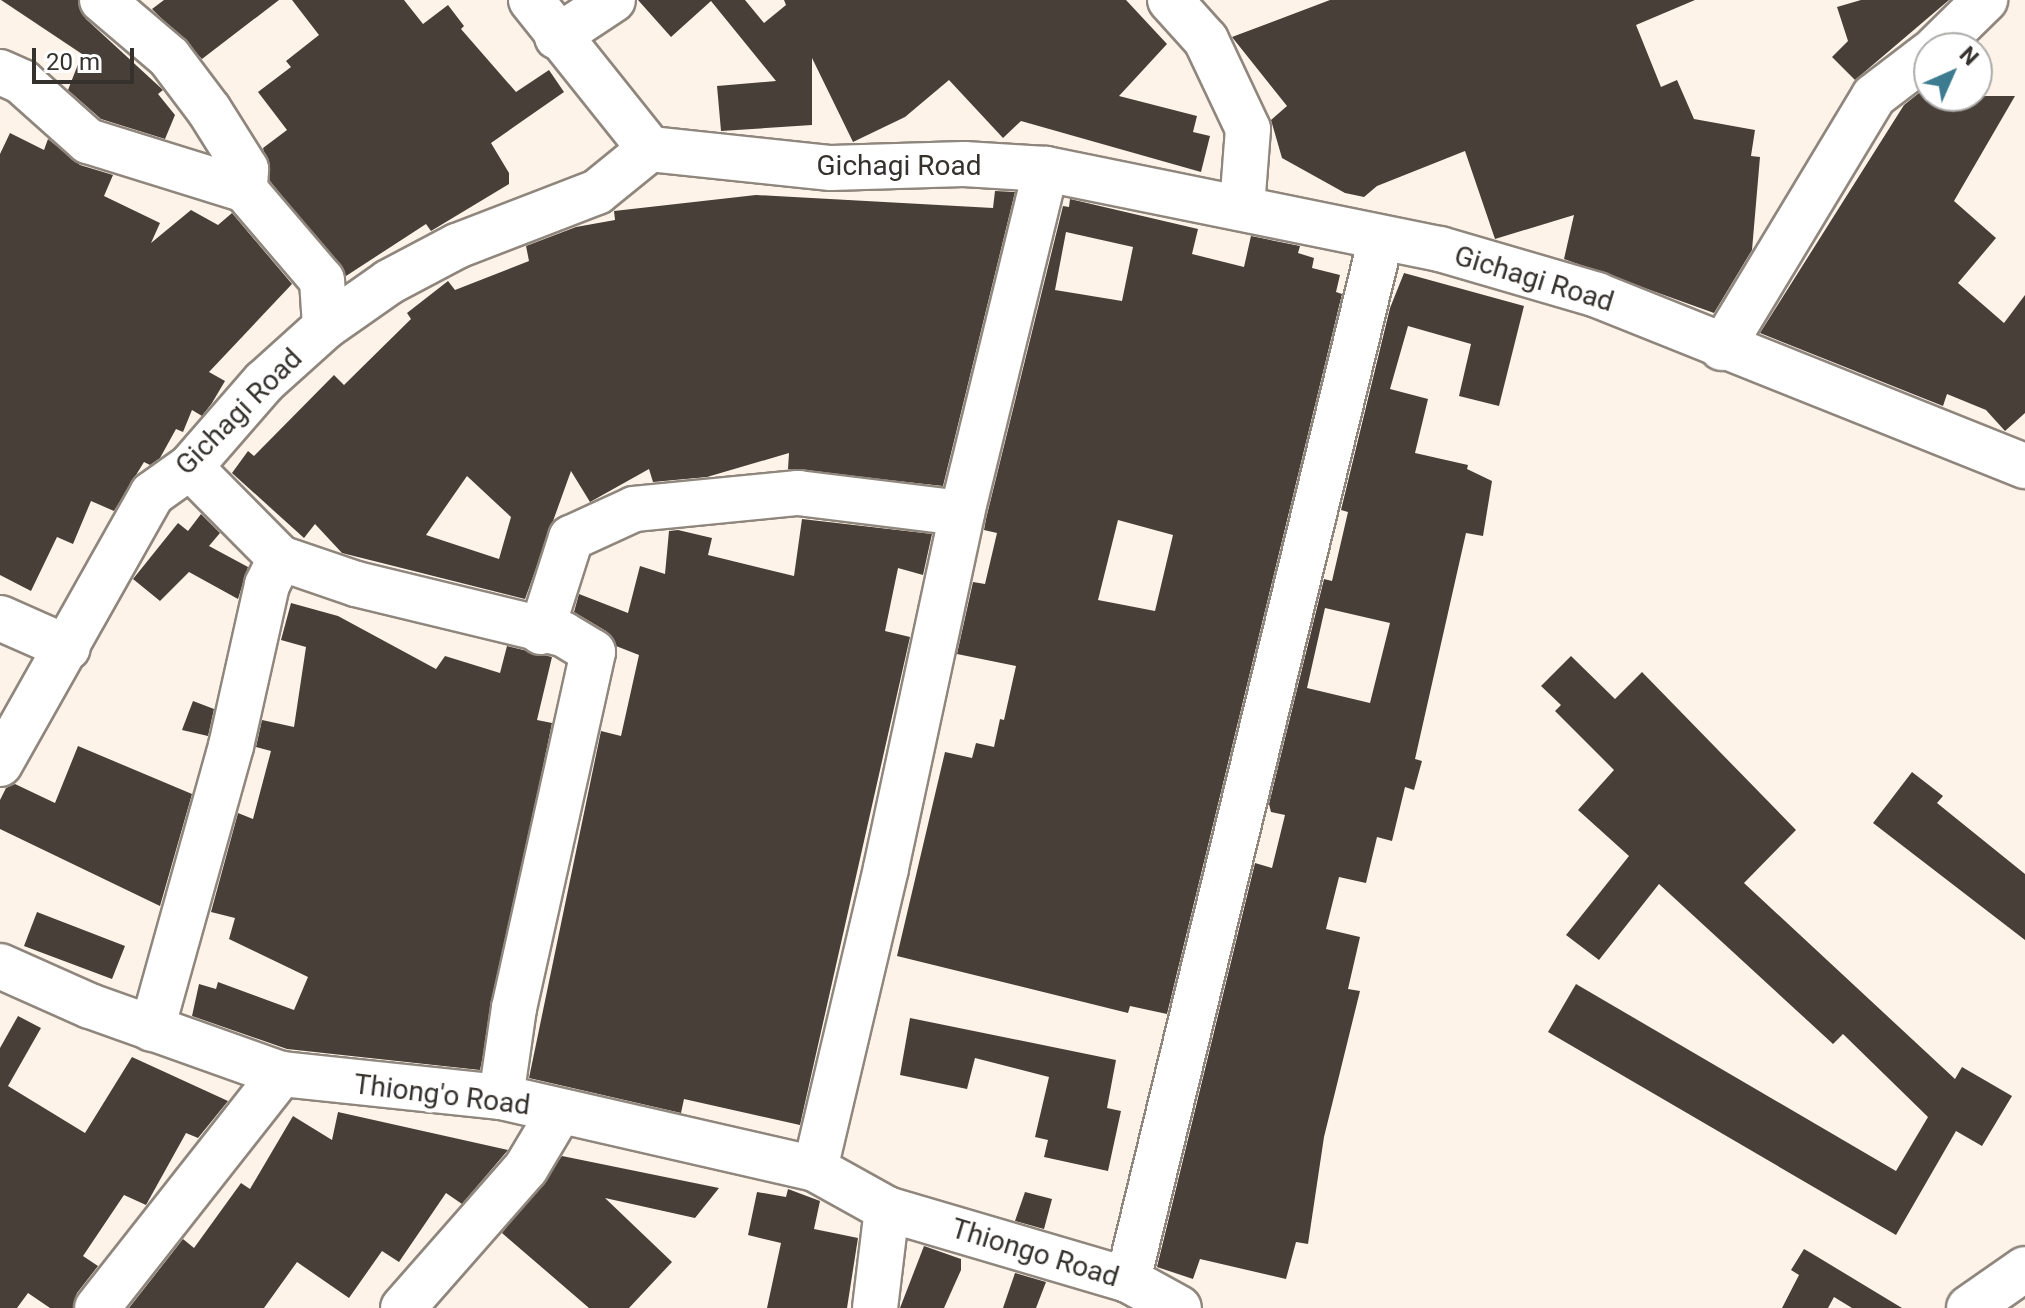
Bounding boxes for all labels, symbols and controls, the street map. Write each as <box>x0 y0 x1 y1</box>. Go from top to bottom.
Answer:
scale bar <box>36 32 138 82</box>
north arrow <box>1913 32 1993 112</box>
text: N <box>1955 42 1983 70</box>
text: 20 m <box>46 48 100 76</box>
street label: Gichagi Road <box>817 149 981 183</box>
street label: Gichagi Road <box>1450 239 1618 319</box>
street label: Gichagi Road <box>169 342 309 482</box>
street label: Thiong'o Road <box>352 1068 532 1122</box>
street label: Thiongo Road <box>947 1212 1123 1294</box>

